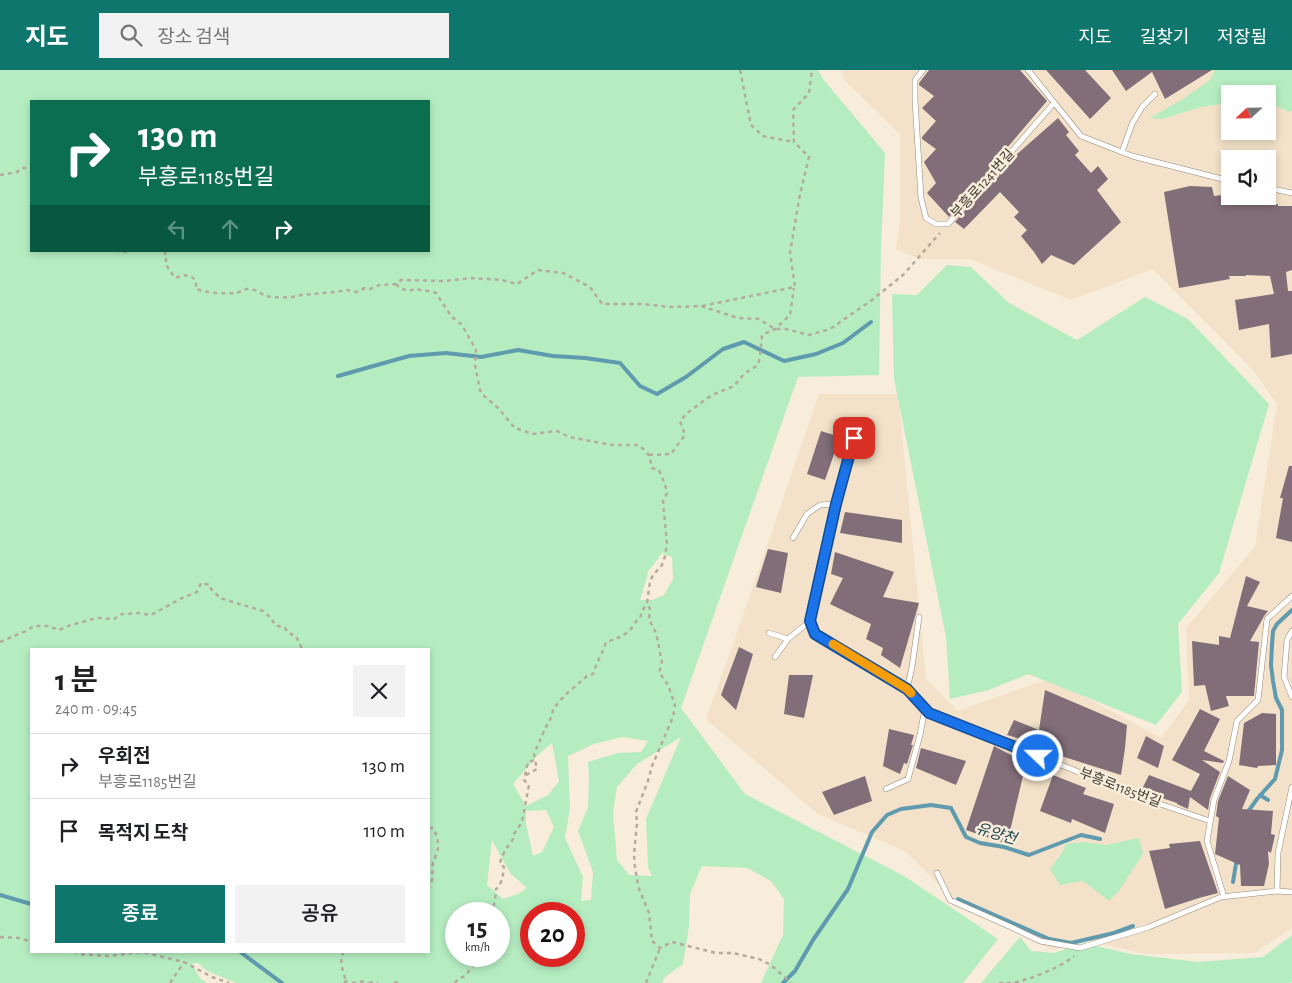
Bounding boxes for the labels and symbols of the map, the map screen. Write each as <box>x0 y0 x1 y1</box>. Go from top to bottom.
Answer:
north arrow <box>1221 85 1276 140</box>
street label: 부흥로1241번길 <box>948 146 1017 221</box>
pin <box>833 417 875 459</box>
position arrow <box>1011 729 1063 781</box>
street label: 부흥로1185번길 <box>1077 765 1163 810</box>
water label: 유양천 <box>974 820 1020 848</box>
speed limit sign: 20 <box>520 902 585 967</box>

